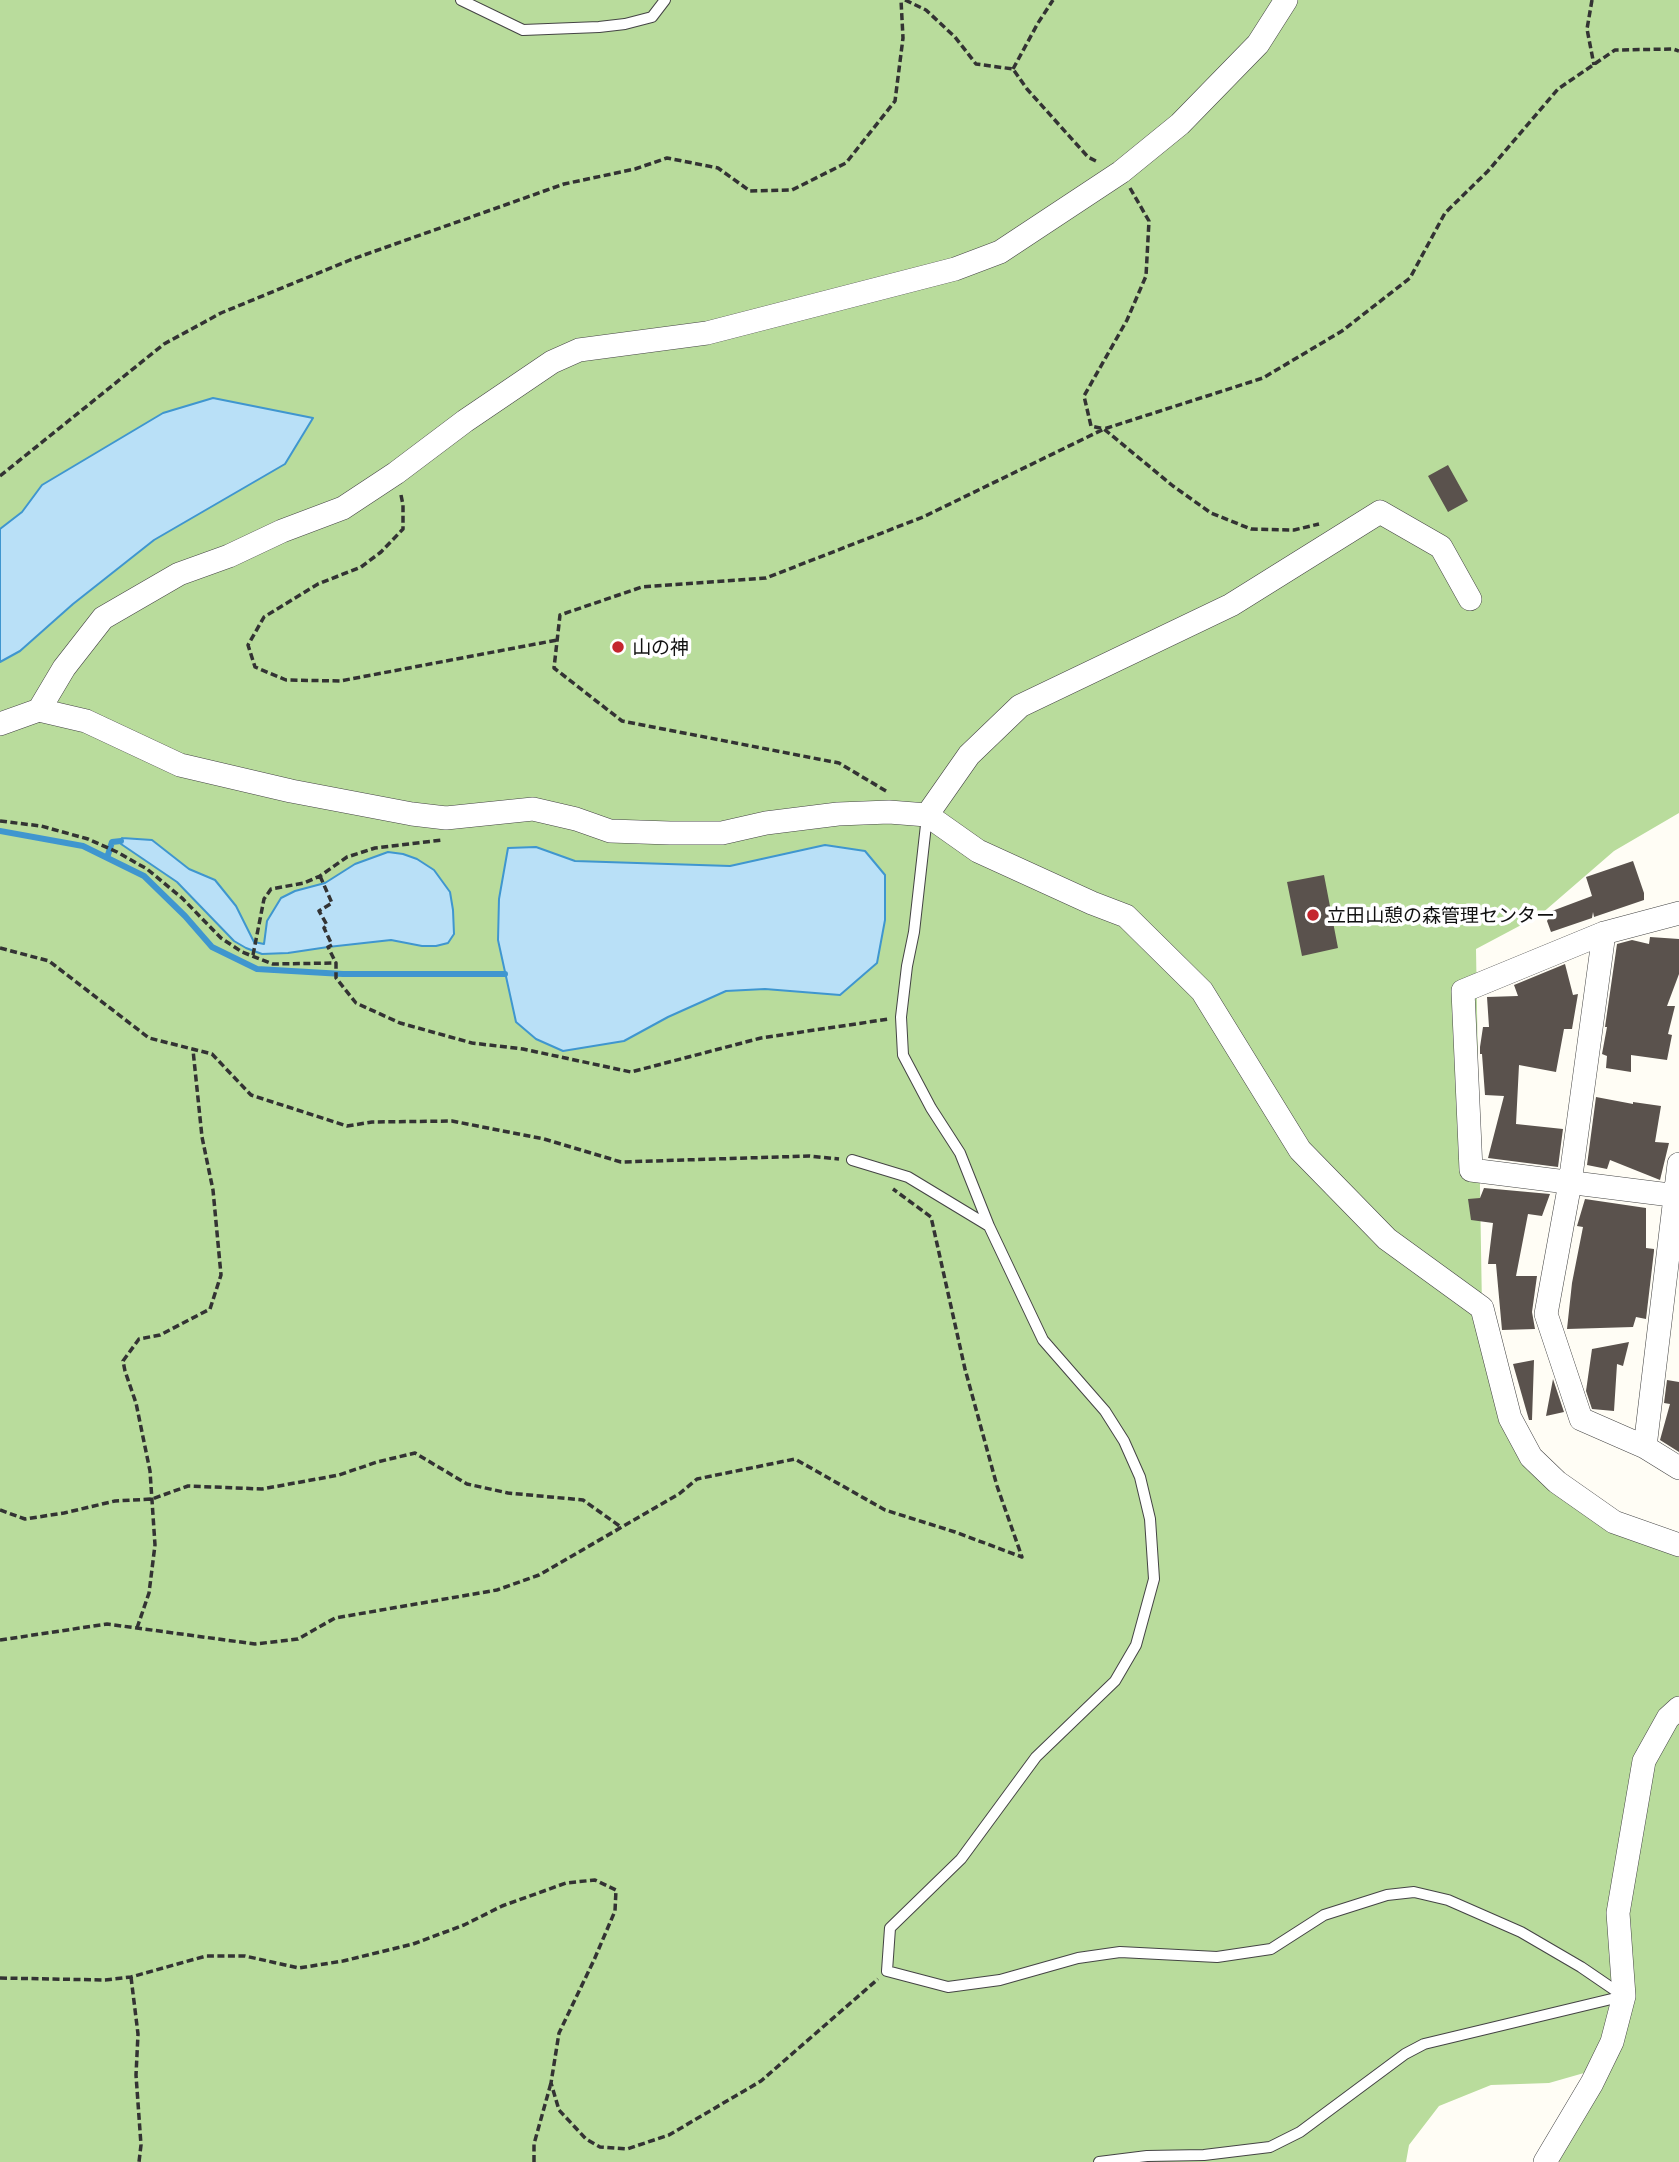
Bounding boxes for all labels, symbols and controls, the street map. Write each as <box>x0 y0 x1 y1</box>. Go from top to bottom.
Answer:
place label: 山の神 <box>632 636 689 658</box>
marker: 山の神 <box>610 639 626 655</box>
place label: 立田山憩の森管理センター <box>1327 904 1555 926</box>
marker: 立田山憩の森管理センター <box>1305 907 1321 923</box>

